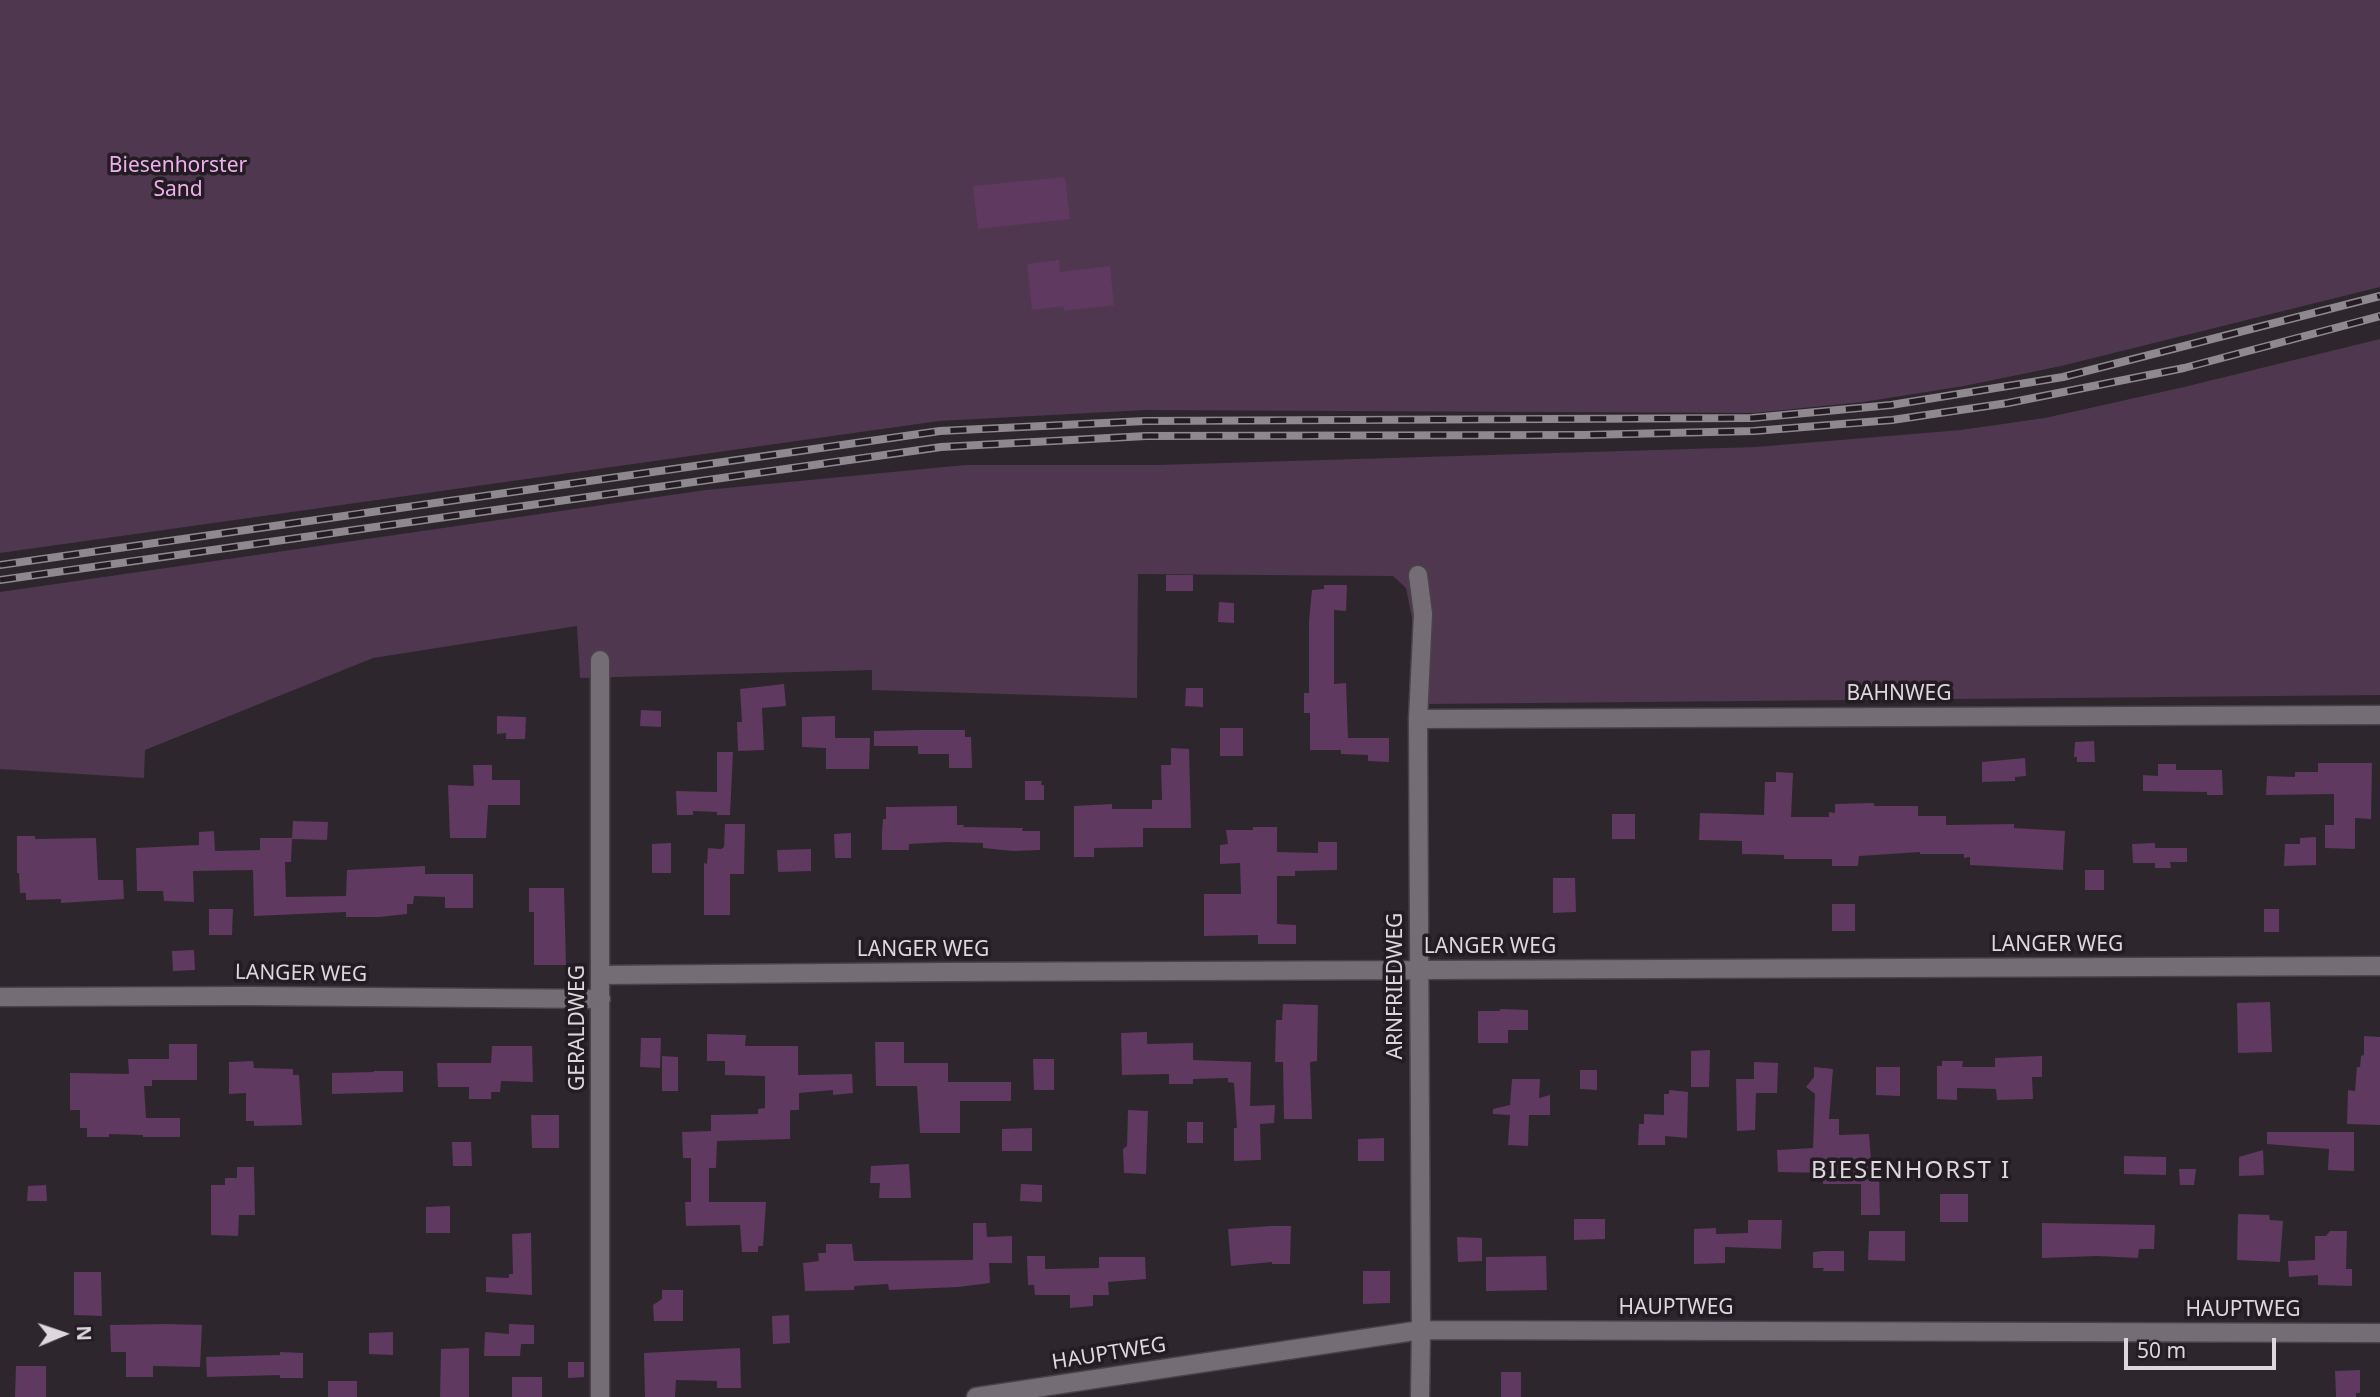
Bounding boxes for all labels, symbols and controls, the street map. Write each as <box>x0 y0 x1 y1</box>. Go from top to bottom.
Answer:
park label: Biesenhorster Sand <box>109 153 247 203</box>
street label: BAHNWEG <box>1846 681 1952 707</box>
street label: ARNFRIEDWEG <box>1383 913 1409 1059</box>
street label: LANGER WEG <box>1991 932 2123 958</box>
street label: LANGER WEG <box>1424 934 1556 960</box>
street label: LANGER WEG <box>857 937 989 963</box>
street label: LANGER WEG <box>235 960 367 988</box>
street label: GERALDWEG <box>565 965 591 1091</box>
district label: BIESENHORST I <box>1813 1157 2009 1185</box>
street label: HAUPTWEG <box>1618 1295 1734 1321</box>
street label: HAUPTWEG <box>2185 1297 2301 1323</box>
north arrow <box>28 1299 98 1369</box>
scale bar <box>2128 1324 2280 1368</box>
text: N <box>71 1325 97 1341</box>
street label: HAUPTWEG <box>1050 1333 1168 1375</box>
text: 50 m <box>2137 1336 2186 1364</box>

